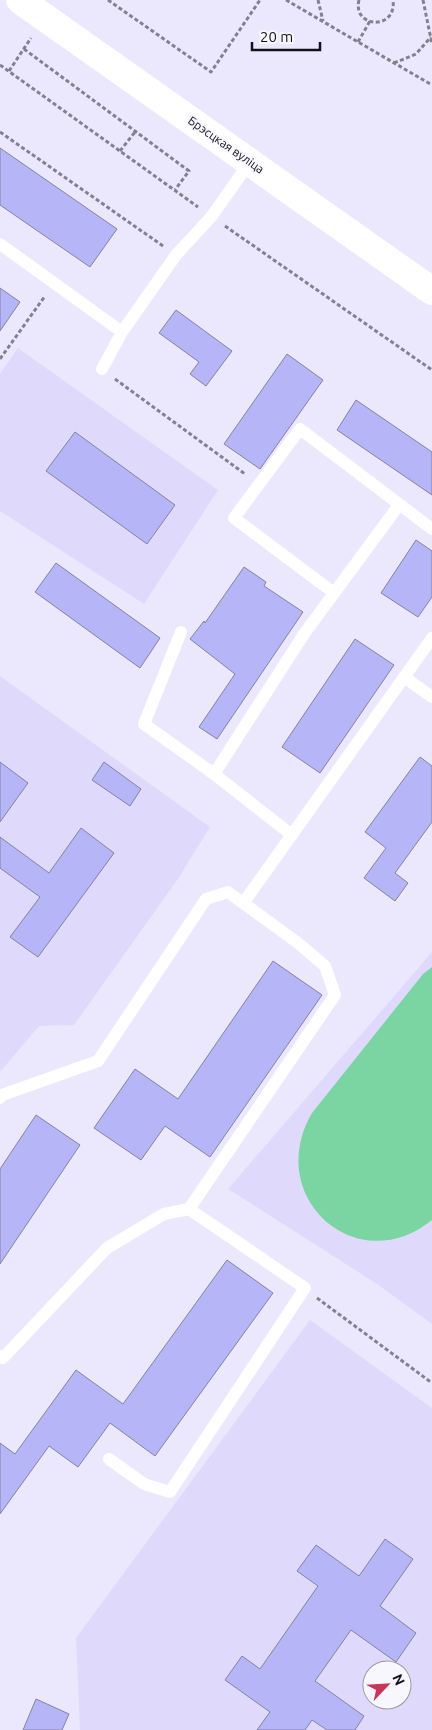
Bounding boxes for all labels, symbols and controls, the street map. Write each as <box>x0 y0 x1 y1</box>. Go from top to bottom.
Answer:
scale bar <box>252 20 320 52</box>
text: 20 m <box>260 28 293 45</box>
street label: Брэсцкая вуліца <box>186 114 267 176</box>
north arrow <box>362 1660 412 1710</box>
text: N <box>389 1671 408 1688</box>

